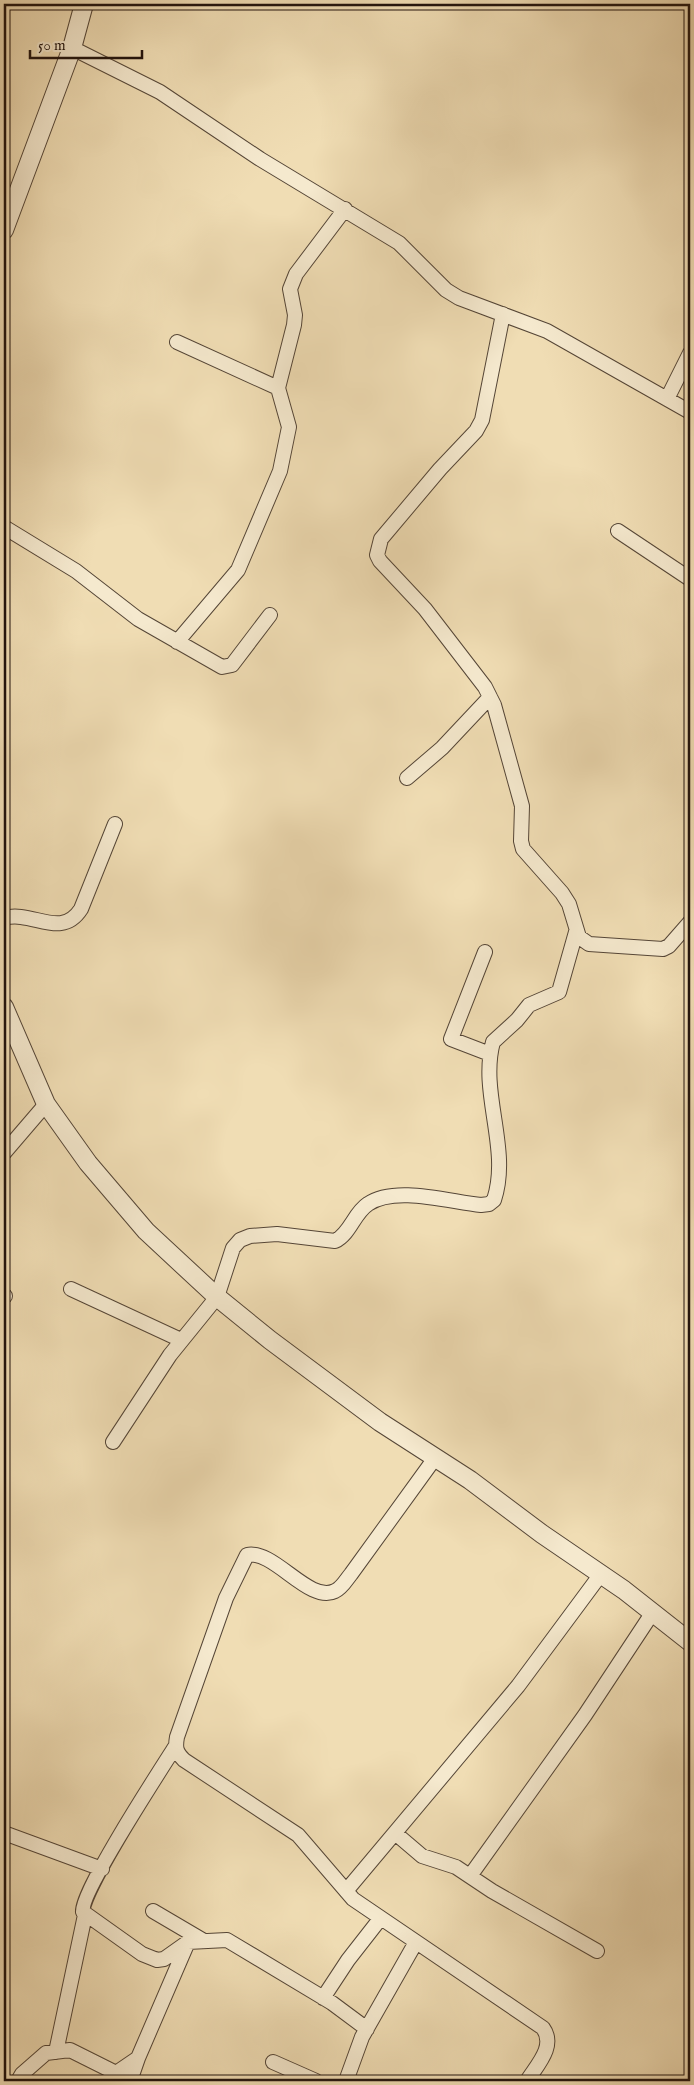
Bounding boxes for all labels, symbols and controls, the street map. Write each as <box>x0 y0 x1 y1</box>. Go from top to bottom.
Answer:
scale bar <box>30 28 142 60</box>
text: 50 m <box>38 36 66 55</box>

